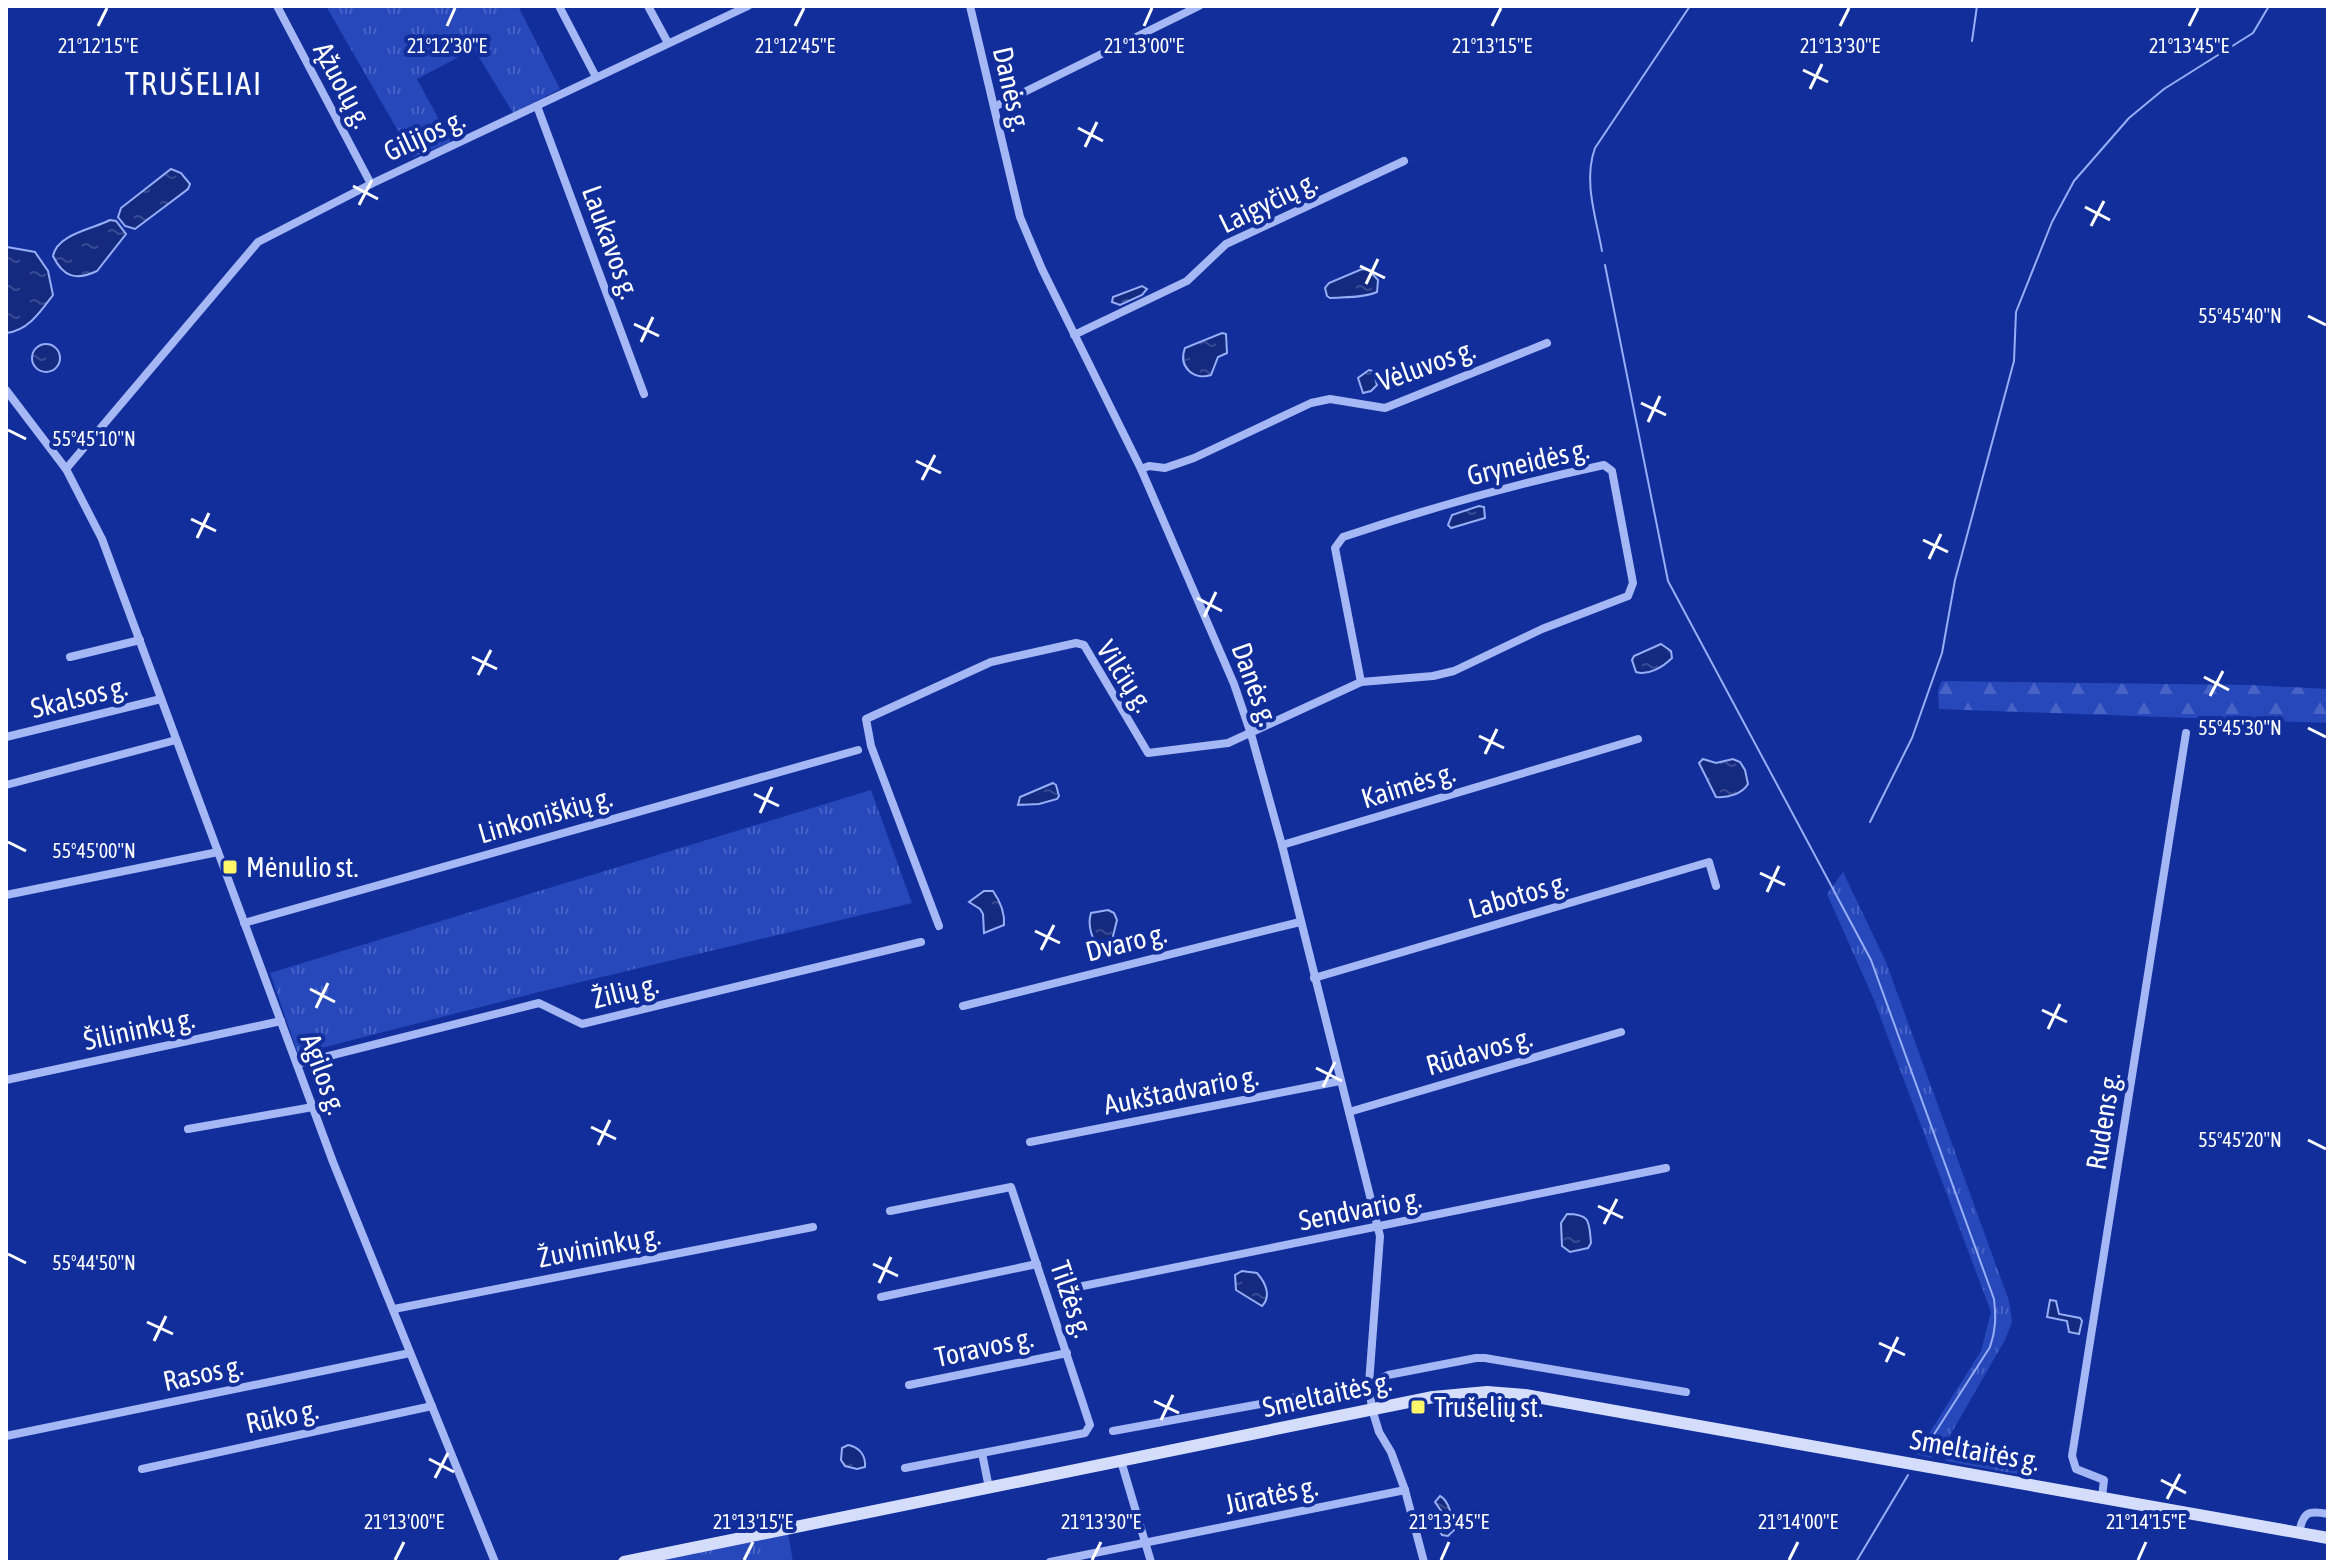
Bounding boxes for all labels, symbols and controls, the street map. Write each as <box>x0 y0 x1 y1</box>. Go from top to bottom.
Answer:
text: 21°12'15"E <box>58 34 139 57</box>
text: 21°12'30"E <box>407 34 488 57</box>
text: 21°12'45"E <box>755 34 836 57</box>
text: 21°13'00"E <box>1104 34 1185 57</box>
text: 21°13'15"E <box>1452 34 1533 57</box>
text: 21°13'30"E <box>1800 34 1881 57</box>
text: 21°13'45"E <box>2149 34 2230 57</box>
street label: Ąžuolų g. <box>307 37 379 133</box>
street label: Danės g. <box>987 44 1037 134</box>
district label: TRUŠELIAI <box>125 65 263 102</box>
street label: Gilijos g. <box>379 102 469 168</box>
street label: Laigyčių g. <box>1214 165 1322 239</box>
street label: Laukavos g. <box>576 181 646 303</box>
text: 55°45'40"N <box>2198 304 2282 327</box>
street label: Vėluvos g. <box>1373 333 1479 397</box>
text: 55°45'10"N <box>52 427 136 450</box>
street label: Gryneidės g. <box>1464 432 1592 492</box>
street label: Vilčių g. <box>1090 634 1160 718</box>
street label: Danės g. <box>1225 638 1285 730</box>
street label: Skalsos g. <box>27 670 131 724</box>
text: 55°45'30"N <box>2198 716 2282 739</box>
street label: Kaimės g. <box>1357 756 1459 814</box>
street label: Linkoniškių g. <box>474 781 616 849</box>
text: 55°45'00"N <box>52 839 136 862</box>
place label: Mėnulio st. <box>246 851 358 883</box>
marker: Mėnulio st. <box>221 858 239 876</box>
street label: Labotos g. <box>1465 866 1571 924</box>
street label: Dvaro g. <box>1082 917 1170 967</box>
street label: Žilių g. <box>588 967 662 1015</box>
street label: Šilininkų g. <box>81 1002 197 1056</box>
street label: Rūdavos g. <box>1422 1021 1536 1081</box>
street label: Agilos g. <box>295 1029 353 1119</box>
street label: Aukštadvario g. <box>1101 1059 1261 1121</box>
street label: Rudens g. <box>2080 1070 2126 1172</box>
text: 55°45'20"N <box>2198 1128 2282 1151</box>
street label: Sendvario g. <box>1296 1181 1424 1237</box>
street label: Žuvininkų g. <box>535 1218 663 1274</box>
text: 55°44'50"N <box>52 1251 136 1274</box>
street label: Tilžės g. <box>1044 1257 1100 1341</box>
street label: Toravos g. <box>932 1321 1036 1373</box>
street label: Rasos g. <box>160 1349 246 1397</box>
street label: Smeltaitės g. <box>1260 1365 1394 1423</box>
place label: Trušelių st. <box>1434 1391 1543 1423</box>
street label: Rūko g. <box>243 1393 321 1439</box>
marker: Trušelių st. <box>1409 1398 1427 1416</box>
street label: Smeltaitės g. <box>1908 1423 2042 1477</box>
street label: Jūratės g. <box>1221 1470 1321 1520</box>
text: 21°13'00"E <box>364 1510 445 1533</box>
text: 21°13'15"E <box>713 1510 794 1533</box>
text: 21°13'30"E <box>1061 1510 1142 1533</box>
text: 21°13'45"E <box>1409 1510 1490 1533</box>
text: 21°14'00"E <box>1758 1510 1839 1533</box>
text: 21°14'15"E <box>2106 1510 2187 1533</box>

